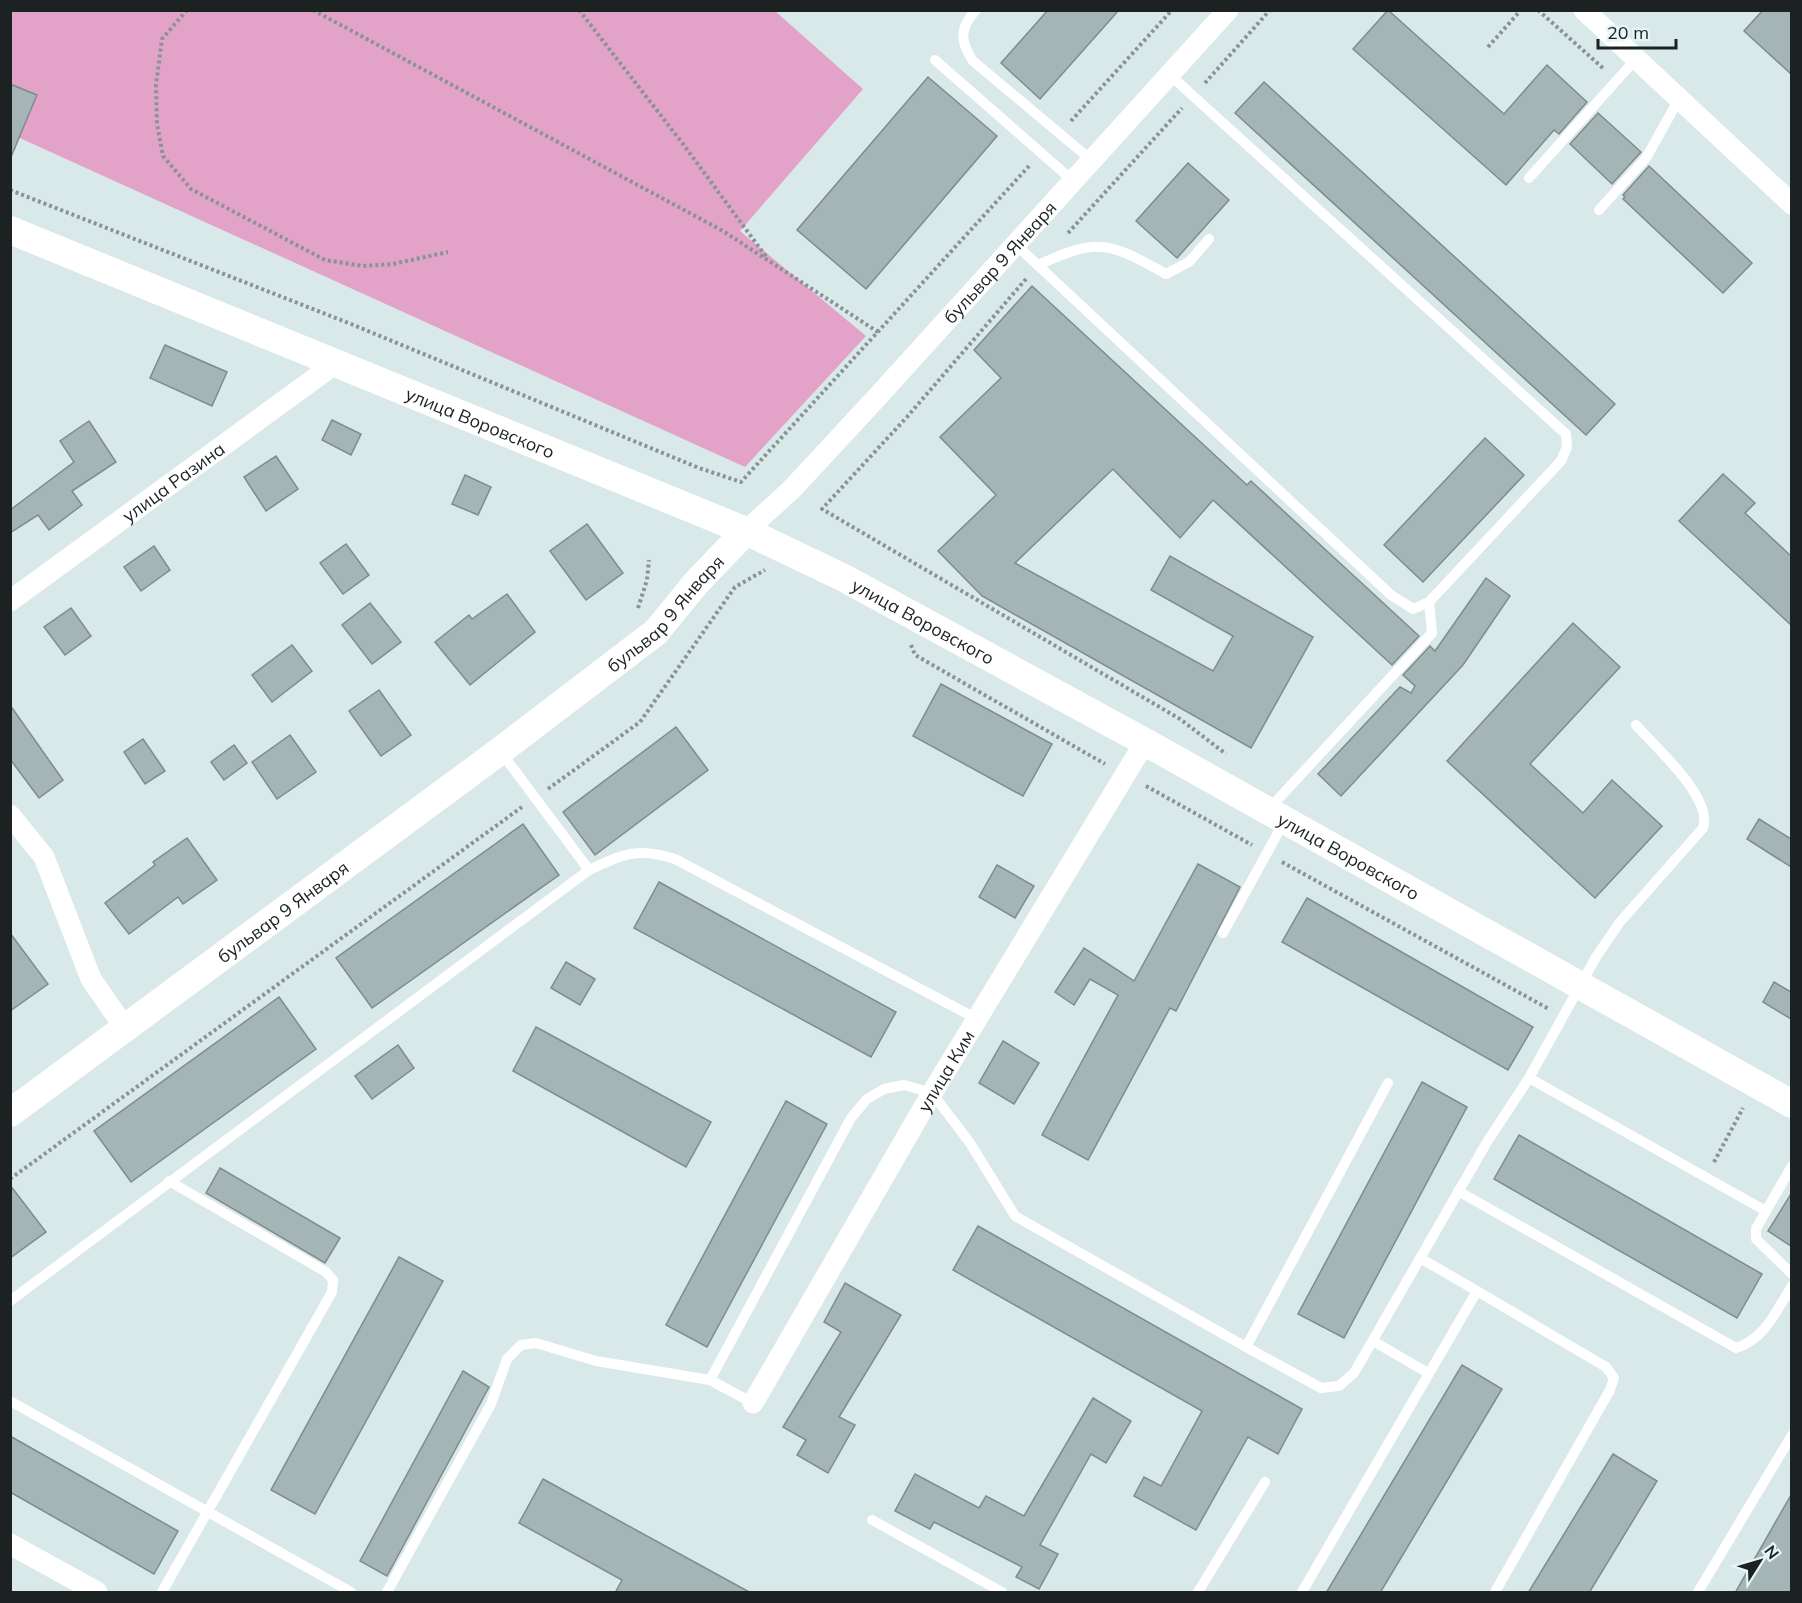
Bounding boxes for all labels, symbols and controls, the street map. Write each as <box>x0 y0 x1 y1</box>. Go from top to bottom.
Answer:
scale bar <box>1598 12 1676 50</box>
text: 20 m <box>1607 21 1649 44</box>
street label: бульвар 9 Января <box>938 196 1061 328</box>
street label: улица Воровского <box>402 382 558 463</box>
street label: улица Разина <box>117 437 229 527</box>
street label: бульвар 9 Января <box>602 550 729 677</box>
street label: улица Воровского <box>848 573 999 669</box>
street label: улица Воровского <box>1274 807 1424 905</box>
street label: бульвар 9 Января <box>213 856 353 968</box>
street label: улица Ким <box>912 1026 979 1116</box>
north arrow <box>1730 1531 1790 1591</box>
text: N <box>1760 1541 1784 1563</box>

